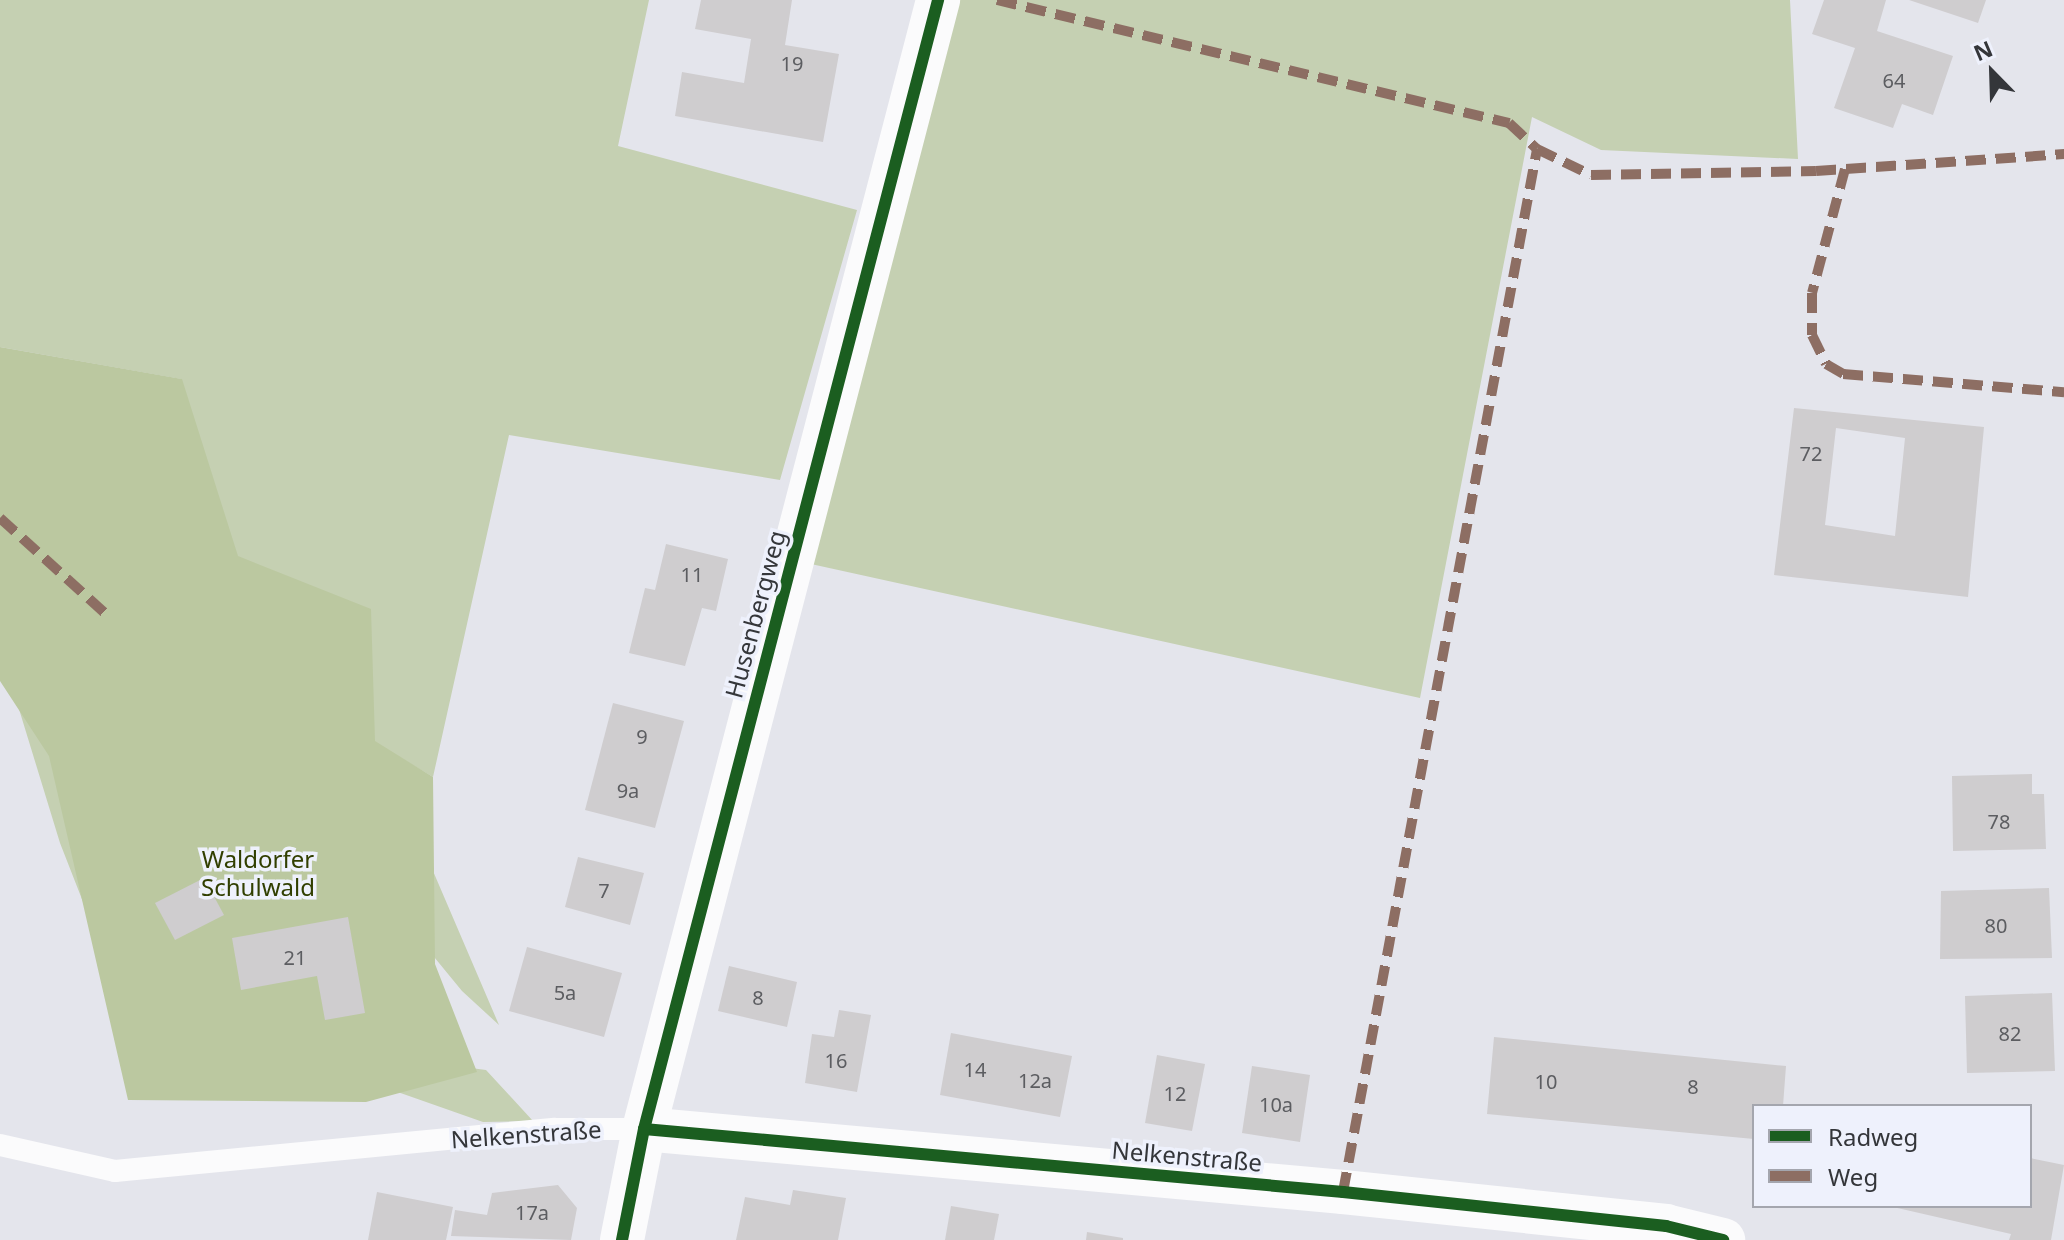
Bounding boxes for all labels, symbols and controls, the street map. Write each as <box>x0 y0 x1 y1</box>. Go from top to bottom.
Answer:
north arrow <box>1952 32 2032 112</box>
text: N <box>1969 33 1997 67</box>
house number: 19 <box>781 51 803 75</box>
house number: 64 <box>1883 68 1905 92</box>
house number: 72 <box>1800 441 1822 465</box>
street label: Husenbergweg <box>719 527 791 701</box>
house number: 11 <box>681 562 703 586</box>
house number: 9 <box>636 724 648 748</box>
house number: 9a <box>617 778 639 802</box>
house number: 78 <box>1988 809 2010 833</box>
park label: Waldorfer Schulwald <box>201 845 315 901</box>
house number: 7 <box>598 878 610 902</box>
house number: 80 <box>1985 913 2007 937</box>
house number: 21 <box>284 945 306 969</box>
house number: 5a <box>554 980 576 1004</box>
house number: 8 <box>752 985 764 1009</box>
house number: 82 <box>1999 1021 2021 1045</box>
house number: 16 <box>825 1048 847 1072</box>
house number: 14 <box>964 1057 986 1081</box>
house number: 12a <box>1018 1068 1052 1092</box>
house number: 10 <box>1535 1069 1557 1093</box>
house number: 8 <box>1687 1074 1699 1098</box>
house number: 12 <box>1164 1081 1186 1105</box>
house number: 10a <box>1259 1092 1293 1116</box>
legend <box>1752 1104 2032 1208</box>
street label: Nelkenstraße <box>450 1114 602 1154</box>
text: Radweg <box>1828 1120 1918 1153</box>
street label: Nelkenstraße <box>1111 1135 1263 1177</box>
text: Weg <box>1828 1160 1878 1193</box>
house number: 17a <box>515 1200 549 1224</box>

